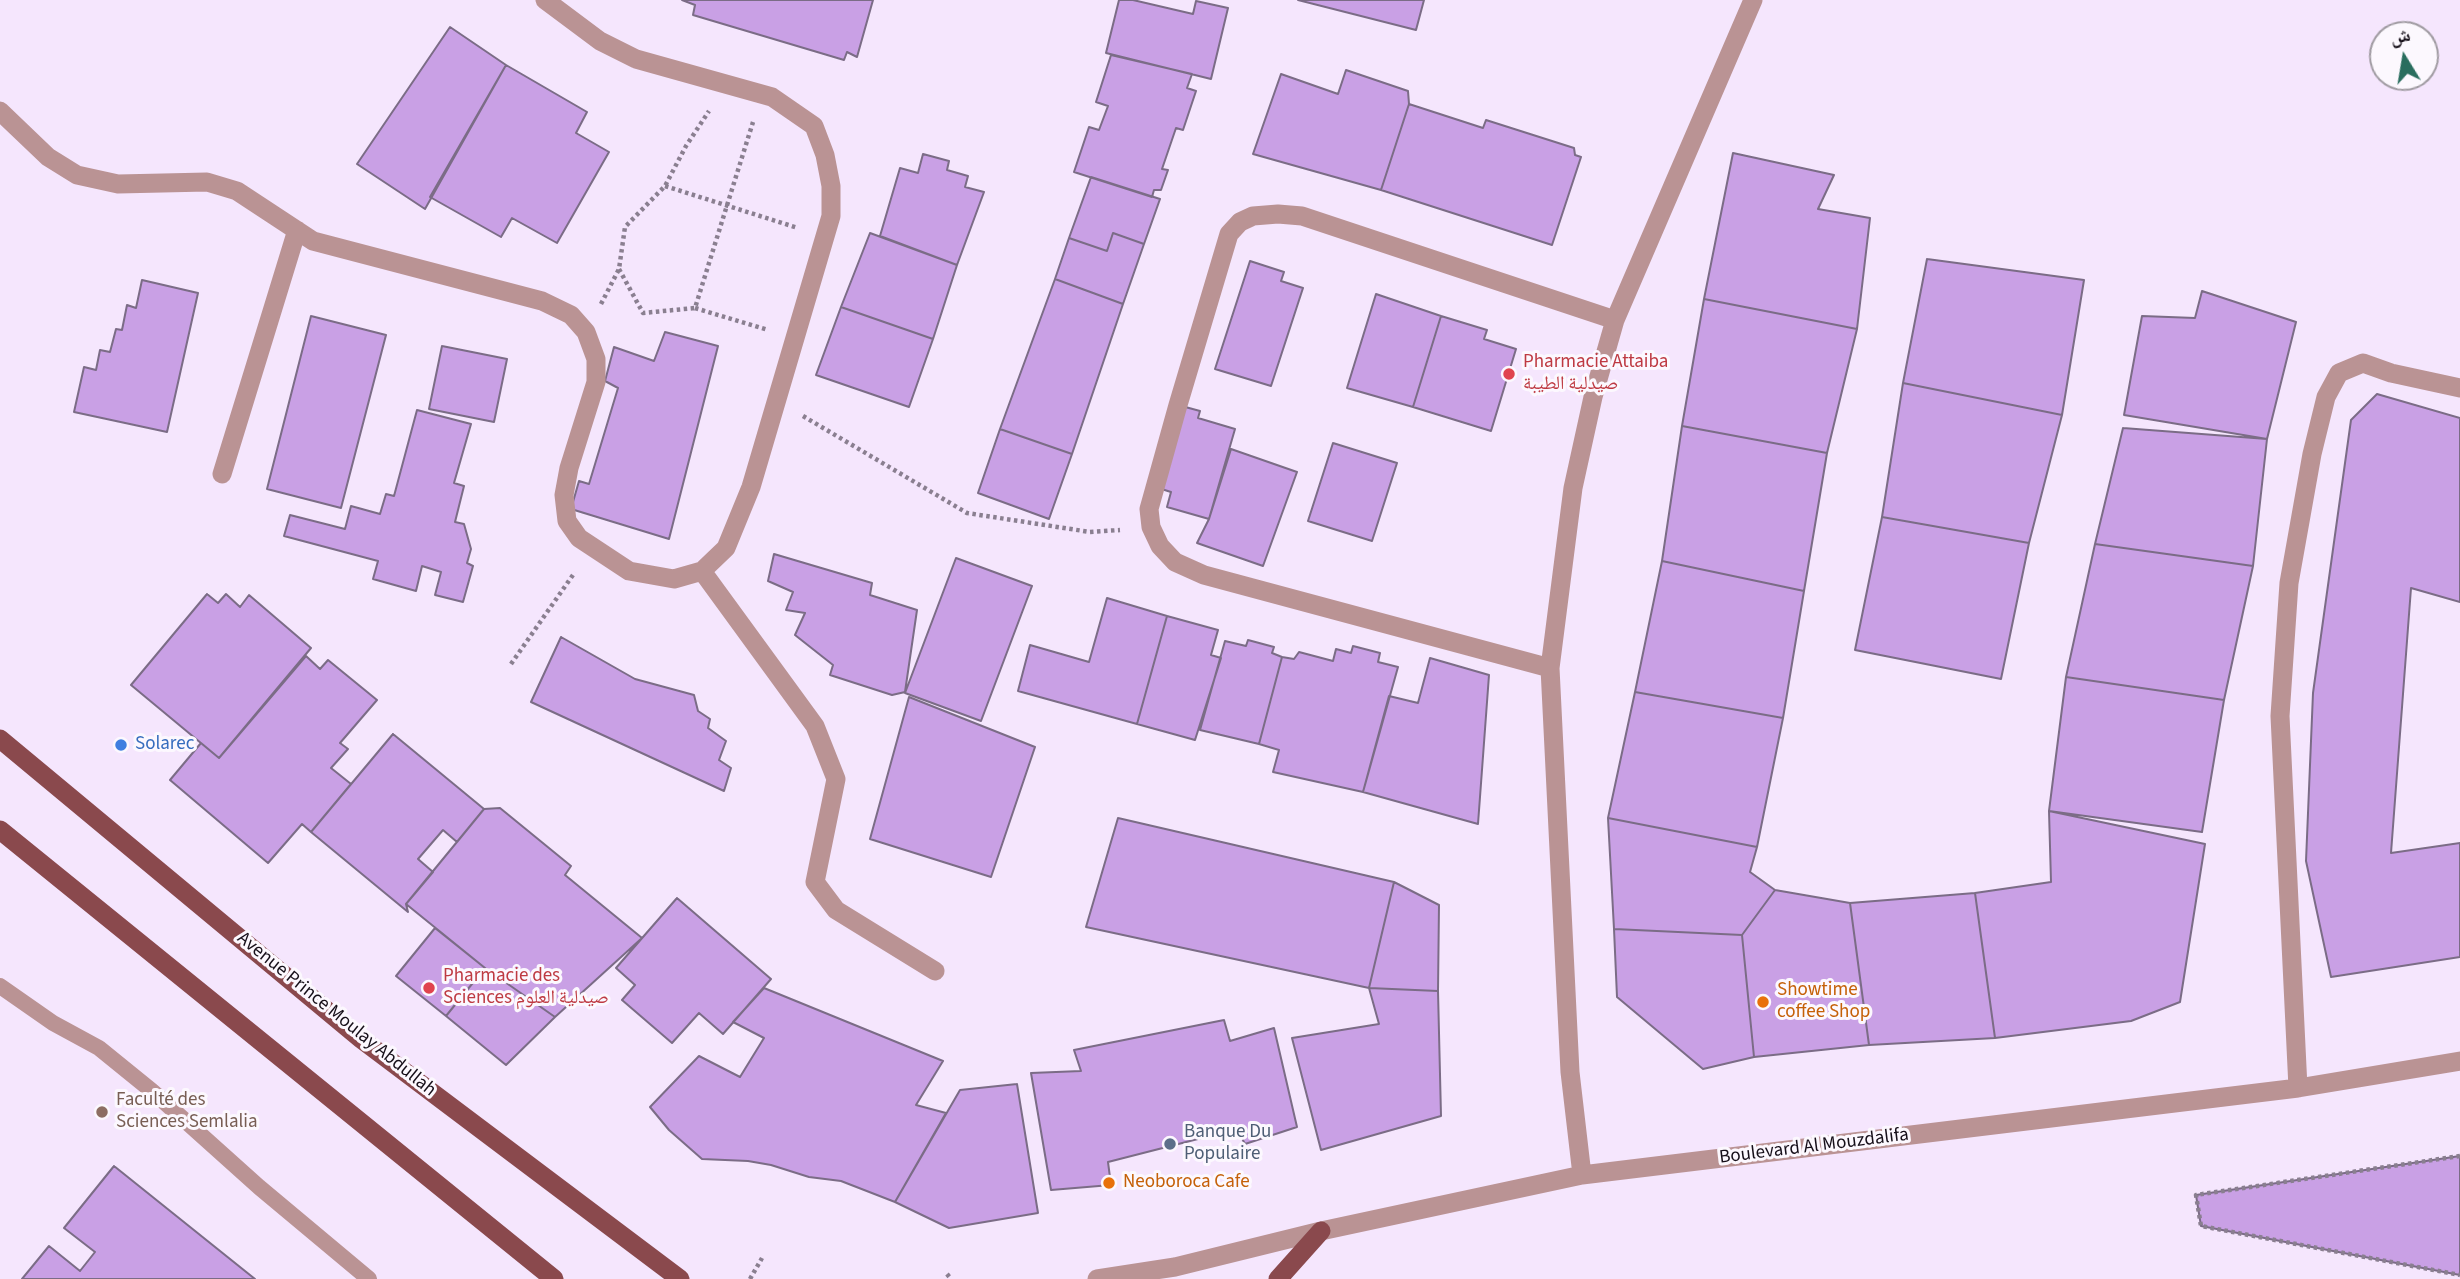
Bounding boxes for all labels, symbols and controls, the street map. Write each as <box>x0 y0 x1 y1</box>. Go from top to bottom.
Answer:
north arrow <box>2369 21 2439 91</box>
text: ش <box>2388 22 2413 52</box>
place label: Pharmacie Attaiba صيدلية الطيبة <box>1523 352 1668 396</box>
marker: Pharmacie Attaiba صيدلية الطيبة <box>1501 366 1517 382</box>
place label: Solarec <box>135 734 194 756</box>
marker: Solarec <box>113 737 129 753</box>
street label: Avenue Prince Moulay Abdullah <box>232 928 440 1102</box>
place label: Pharmacie des Sciences صيدلية العلوم <box>443 966 609 1010</box>
marker: Pharmacie des Sciences صيدلية العلوم <box>421 980 437 996</box>
place label: Showtime coffee Shop <box>1777 980 1870 1024</box>
marker: Showtime coffee Shop <box>1755 994 1771 1010</box>
place label: Faculté des Sciences Semlalia <box>116 1090 258 1134</box>
marker: Faculté des Sciences Semlalia <box>94 1104 110 1120</box>
place label: Banque Du Populaire <box>1184 1122 1271 1166</box>
street label: Boulevard Al Mouzdalifa <box>1718 1124 1910 1170</box>
marker: Banque Du Populaire <box>1162 1136 1178 1152</box>
place label: Neoboroca Cafe <box>1123 1172 1250 1194</box>
marker: Neoboroca Cafe <box>1101 1175 1117 1191</box>

